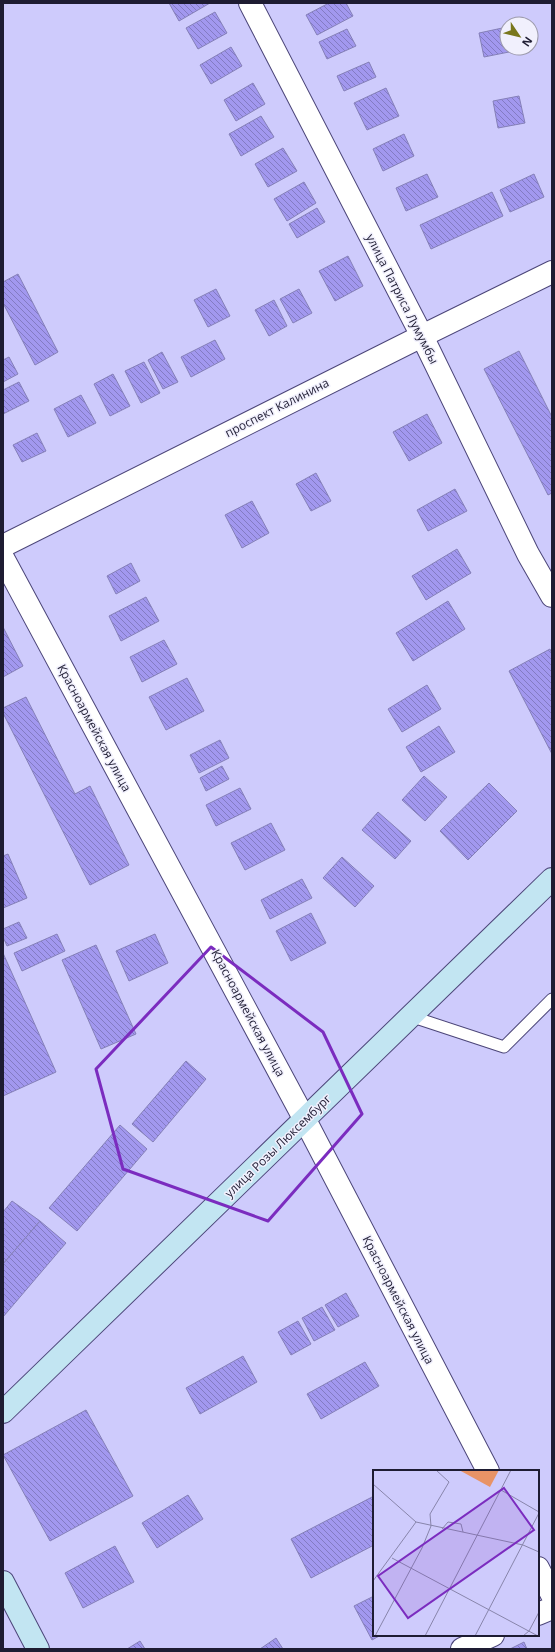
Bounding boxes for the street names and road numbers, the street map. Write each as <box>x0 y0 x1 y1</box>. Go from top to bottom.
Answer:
street label: улица Патриса Лумумбы <box>362 231 443 367</box>
street label: проспект Калинина <box>222 374 332 441</box>
street label: Красноармейская улица <box>54 661 135 795</box>
street label: Красноармейская улица <box>208 946 289 1080</box>
street label: улица Розы Люксембург <box>221 1090 335 1201</box>
street label: Красноармейская улица <box>359 1233 438 1367</box>

